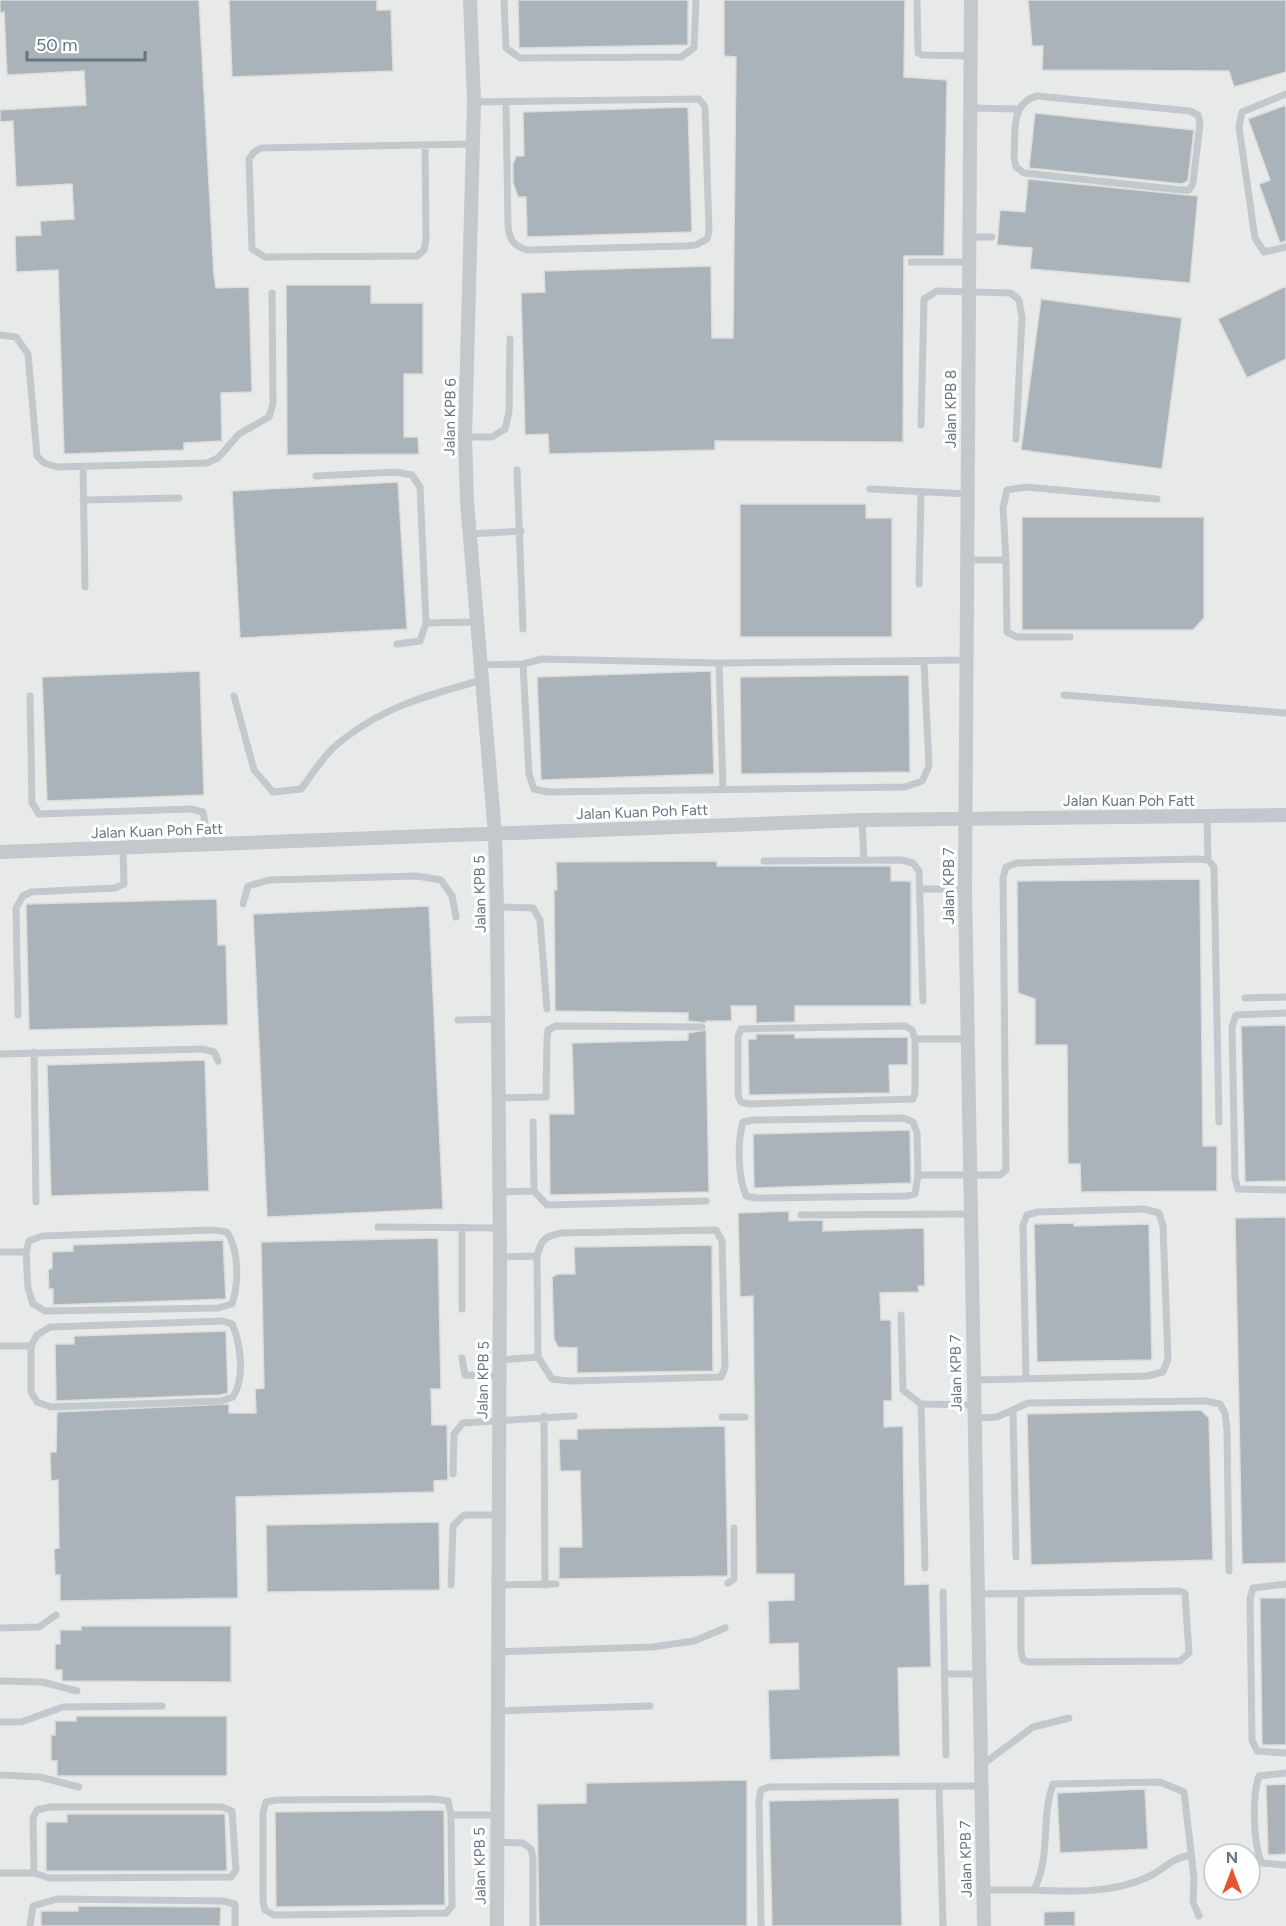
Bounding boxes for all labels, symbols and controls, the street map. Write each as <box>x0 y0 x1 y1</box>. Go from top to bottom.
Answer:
scale bar <box>27 24 146 62</box>
text: 50 m <box>36 34 78 56</box>
street label: Jalan KPB 8 <box>942 370 960 448</box>
street label: Jalan KPB 6 <box>440 378 460 456</box>
street label: Jalan Kuan Poh Fatt <box>1063 792 1195 810</box>
street label: Jalan Kuan Poh Fatt <box>576 801 709 823</box>
street label: Jalan Kuan Poh Fatt <box>91 820 224 842</box>
street label: Jalan KPB 7 <box>940 847 958 925</box>
street label: Jalan KPB 5 <box>470 855 490 933</box>
street label: Jalan KPB 7 <box>946 1334 966 1412</box>
street label: Jalan KPB 5 <box>473 1341 493 1419</box>
street label: Jalan KPB 7 <box>956 1820 976 1898</box>
street label: Jalan KPB 5 <box>470 1827 490 1905</box>
north arrow <box>1202 1842 1262 1902</box>
text: N <box>1226 1848 1238 1867</box>

